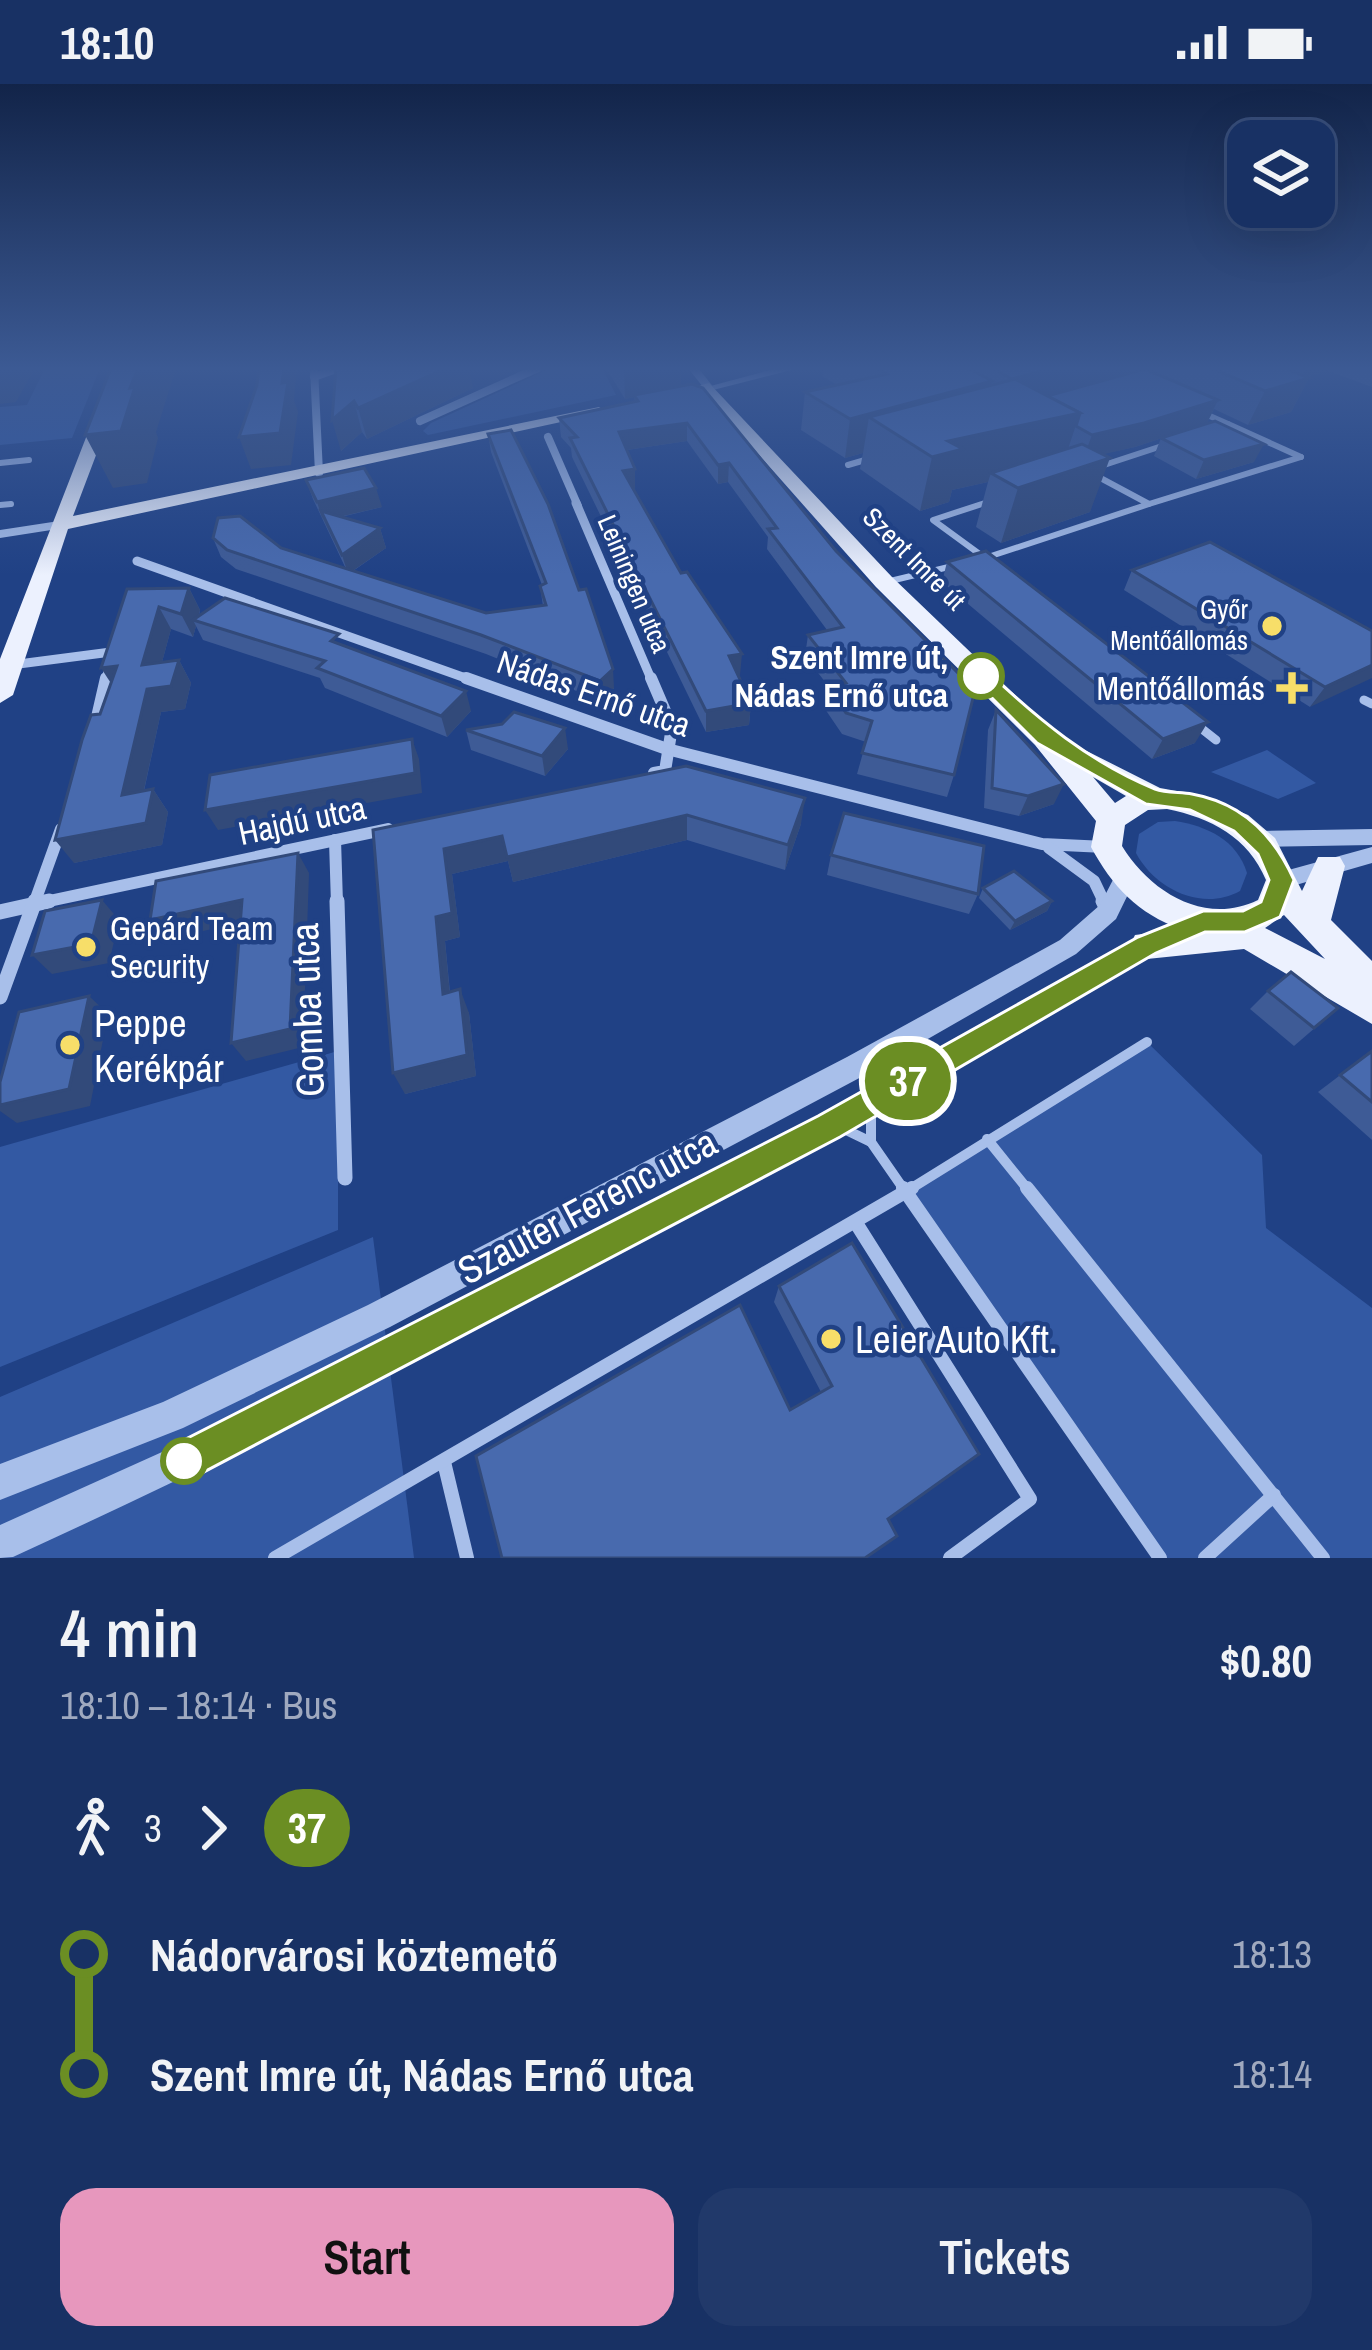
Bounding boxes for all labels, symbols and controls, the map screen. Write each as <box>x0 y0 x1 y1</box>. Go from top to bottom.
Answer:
text: 18:10 <box>60 12 154 73</box>
map controls <box>1227 120 1335 228</box>
button: layers <box>1227 120 1335 228</box>
street label: Szent Imre út <box>855 499 974 618</box>
street label: Leiningen utca <box>590 509 680 658</box>
place label: Győr Mentőállomás <box>1110 591 1249 658</box>
marker: Győr Mentőállomás <box>1259 613 1285 639</box>
place label: Szent Imre út, Nádas Ernő utca <box>734 635 948 717</box>
street label: Nádas Ernő utca <box>492 639 696 747</box>
marker: Szent Imre út, Nádas Ernő utca <box>959 654 1003 698</box>
place label: Mentőállomás <box>1097 666 1265 710</box>
marker: Mentőállomás <box>1276 672 1308 704</box>
street label: Hajdú utca <box>234 785 370 855</box>
place label: Gepárd Team Security <box>110 906 273 988</box>
street label: Gomba utca <box>278 922 336 1098</box>
marker: Gepárd Team Security <box>73 934 99 960</box>
place label: Peppe Kerékpár <box>94 997 224 1094</box>
marker: Peppe Kerékpár <box>57 1032 83 1058</box>
line badge: 37 <box>854 1042 962 1120</box>
text: 37 <box>889 1053 927 1109</box>
street label: Szauter Ferenc utca <box>448 1116 726 1296</box>
place label: Leier Auto Kft. <box>855 1313 1058 1365</box>
marker: Leier Auto Kft. <box>818 1326 844 1352</box>
unlabelled marker <box>162 1439 206 1483</box>
text: 4 min <box>60 1589 199 1678</box>
text: $0.80 <box>1220 1630 1312 1691</box>
text: 18:10 – 18:14 · Bus <box>60 1679 337 1731</box>
icon: walk <box>60 1795 126 1861</box>
icon: forward <box>180 1795 246 1861</box>
text: 37 <box>288 1800 326 1856</box>
text: 3 <box>144 1802 162 1854</box>
text: Nádorvárosi köztemető <box>150 1924 558 1985</box>
text: 18:13 <box>1232 1928 1312 1980</box>
text: Szent Imre út, Nádas Ernő utca <box>150 2044 693 2105</box>
text: 18:14 <box>1232 2048 1312 2100</box>
button: Start <box>60 2188 674 2326</box>
button: Tickets <box>698 2188 1312 2326</box>

